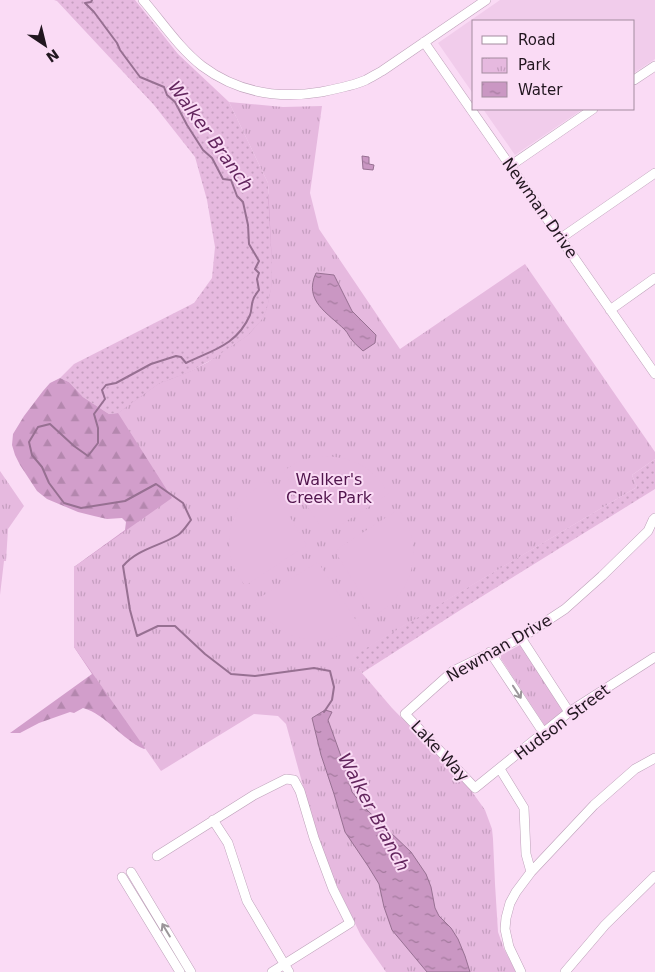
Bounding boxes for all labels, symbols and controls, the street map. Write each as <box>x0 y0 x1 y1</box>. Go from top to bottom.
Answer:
north arrow <box>20 20 70 70</box>
legend <box>472 20 635 110</box>
text: Road <box>518 31 556 49</box>
text: N <box>43 46 62 66</box>
text: Park <box>518 56 551 74</box>
water label: Walker Branch <box>164 77 258 195</box>
text: Water <box>518 81 563 99</box>
street label: Newman Drive <box>498 154 582 262</box>
park label: Walker's Creek Park <box>286 470 373 507</box>
street label: Newman Drive <box>443 610 555 686</box>
street label: Hudson Street <box>511 680 613 764</box>
one-way arrow <box>512 685 522 699</box>
street label: Lake Way <box>407 717 473 785</box>
water label: Walker Branch <box>334 749 414 875</box>
one-way arrow <box>160 924 170 938</box>

